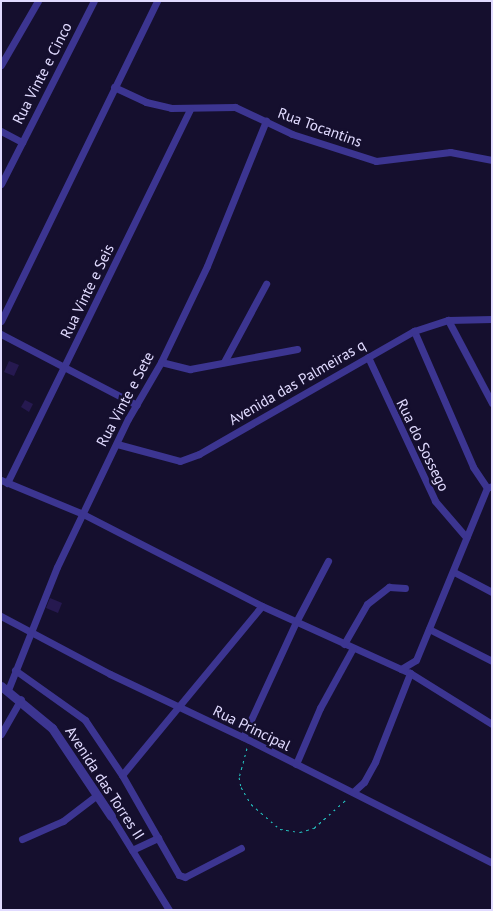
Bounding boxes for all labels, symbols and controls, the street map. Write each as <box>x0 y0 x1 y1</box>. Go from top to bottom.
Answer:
street label: Rua Vinte e Cinco <box>8 19 76 127</box>
street label: Rua Tocantins <box>275 103 365 151</box>
street label: Rua Vinte e Seis <box>56 241 118 341</box>
street label: Avenida das Palmeiras q <box>225 335 369 429</box>
street label: Rua Vinte e Sete <box>92 348 158 450</box>
street label: Rua do Sossego <box>393 396 453 494</box>
street label: Rua Principal <box>210 701 294 755</box>
street label: Avenida das Torres II <box>62 723 148 843</box>

